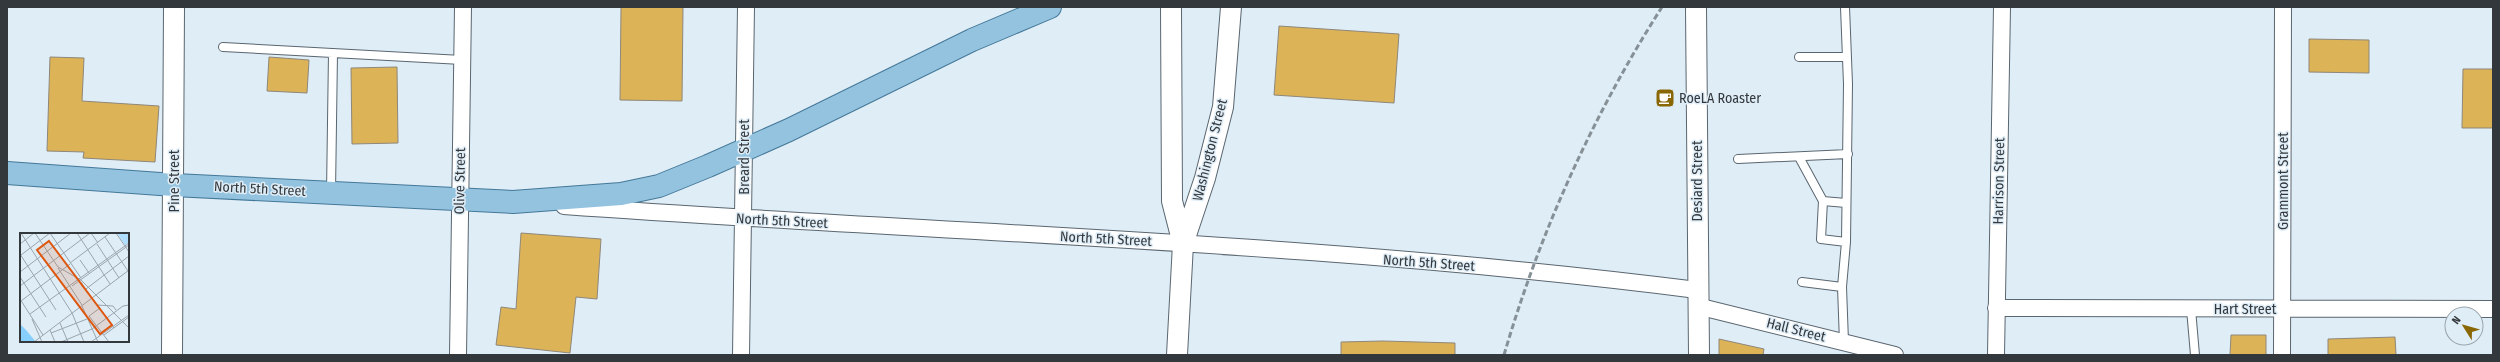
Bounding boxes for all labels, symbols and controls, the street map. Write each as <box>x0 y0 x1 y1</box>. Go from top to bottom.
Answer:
cafe icon: RoeLA Roaster <box>1654 87 1676 109</box>
place label: RoeLA Roaster <box>1679 90 1761 107</box>
street label: Washington Street <box>1189 97 1231 203</box>
street label: Breard Street <box>736 119 753 195</box>
street label: Grammont Street <box>2275 132 2292 230</box>
street label: Harrison Street <box>1990 137 2008 225</box>
street label: Desiard Street <box>1689 140 1706 222</box>
street label: Olive Street <box>451 147 469 215</box>
street label: Pine Street <box>166 149 183 212</box>
street label: North 5th Street <box>214 178 307 200</box>
street label: North 5th Street <box>736 210 829 232</box>
street label: North 5th Street <box>1060 228 1153 250</box>
inset map <box>20 233 129 342</box>
street label: North 5th Street <box>1383 251 1476 275</box>
street label: Hart Street <box>2214 301 2277 318</box>
north arrow <box>2444 306 2484 346</box>
street label: Hall Street <box>1765 314 1828 346</box>
text: N <box>2449 314 2464 327</box>

